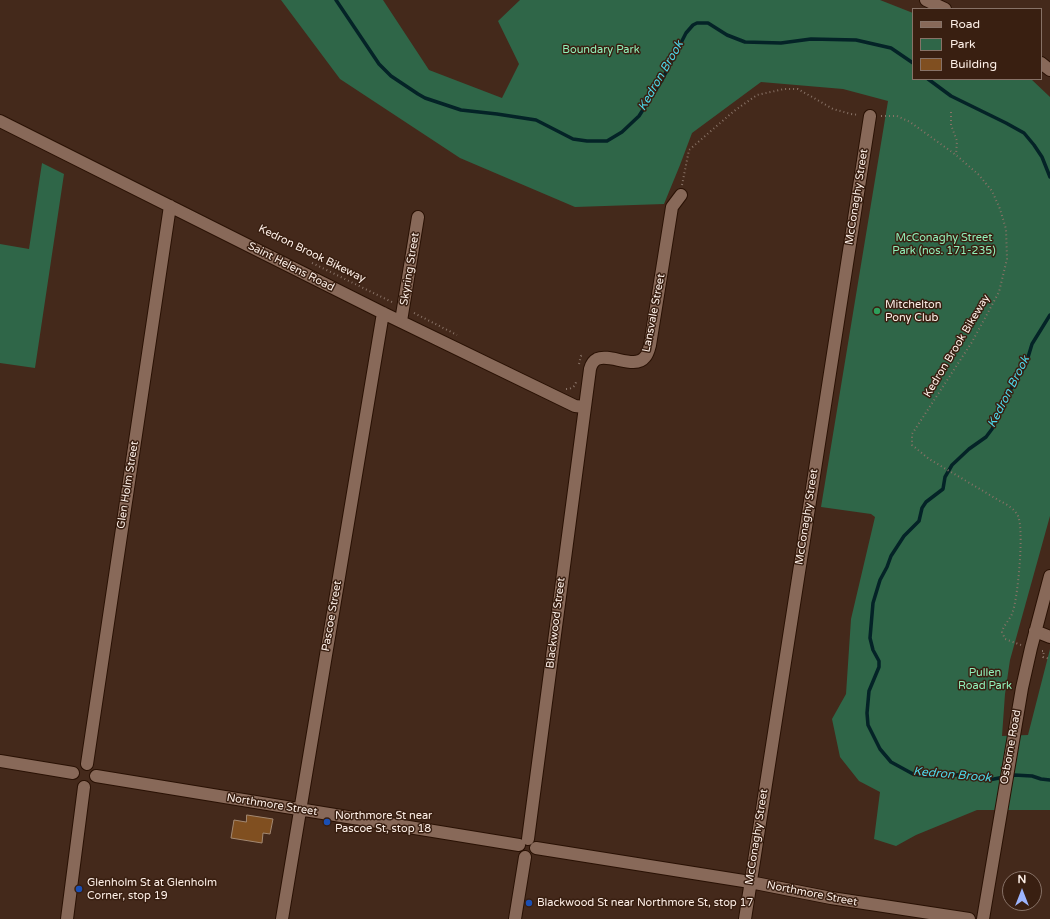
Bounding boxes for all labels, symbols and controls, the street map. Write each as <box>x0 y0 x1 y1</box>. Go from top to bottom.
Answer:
legend <box>912 8 1042 80</box>
text: Road <box>950 17 980 31</box>
text: Park <box>950 37 976 51</box>
water label: Kedron Brook <box>635 38 687 114</box>
park label: Boundary Park <box>562 43 640 57</box>
text: Building <box>950 57 997 71</box>
street label: McConaghy Street <box>843 148 871 246</box>
street label: Kedron Brook Bikeway <box>256 222 368 286</box>
park label: McConaghy Street Park (nos. 171-235) <box>892 231 996 257</box>
street label: Skyring Street <box>398 232 422 306</box>
street label: Saint Helens Road <box>246 240 336 294</box>
street label: Lansvale Street <box>640 273 668 353</box>
street label: Kedron Brook Bikeway <box>921 292 993 400</box>
place label: Mitchelton Pony Club <box>885 298 941 324</box>
marker: Mitchelton Pony Club <box>872 306 882 316</box>
water label: Kedron Brook <box>985 354 1033 430</box>
street label: Glen Holm Street <box>115 440 141 530</box>
street label: McConaghy Street <box>793 468 821 566</box>
street label: Blackwood Street <box>544 577 568 669</box>
street label: Pascoe Street <box>319 580 345 652</box>
park label: Pullen Road Park <box>958 666 1012 692</box>
street label: Osborne Road <box>998 709 1024 785</box>
water label: Kedron Brook <box>912 764 992 786</box>
street label: McConaghy Street <box>743 788 771 886</box>
street label: Northmore Street <box>226 791 318 819</box>
place label: Northmore St near Pascoe St, stop 18 <box>335 809 432 835</box>
marker: Northmore St near Pascoe St, stop 18 <box>322 817 332 827</box>
north arrow <box>1002 871 1042 911</box>
text: N <box>1018 873 1026 886</box>
place label: Glenholm St at Glenholm Corner, stop 19 <box>87 876 217 902</box>
street label: Northmore Street <box>766 879 858 909</box>
marker: Glenholm St at Glenholm Corner, stop 19 <box>74 884 84 894</box>
place label: Blackwood St near Northmore St, stop 17 <box>537 896 753 910</box>
marker: Blackwood St near Northmore St, stop 17 <box>524 898 534 908</box>

